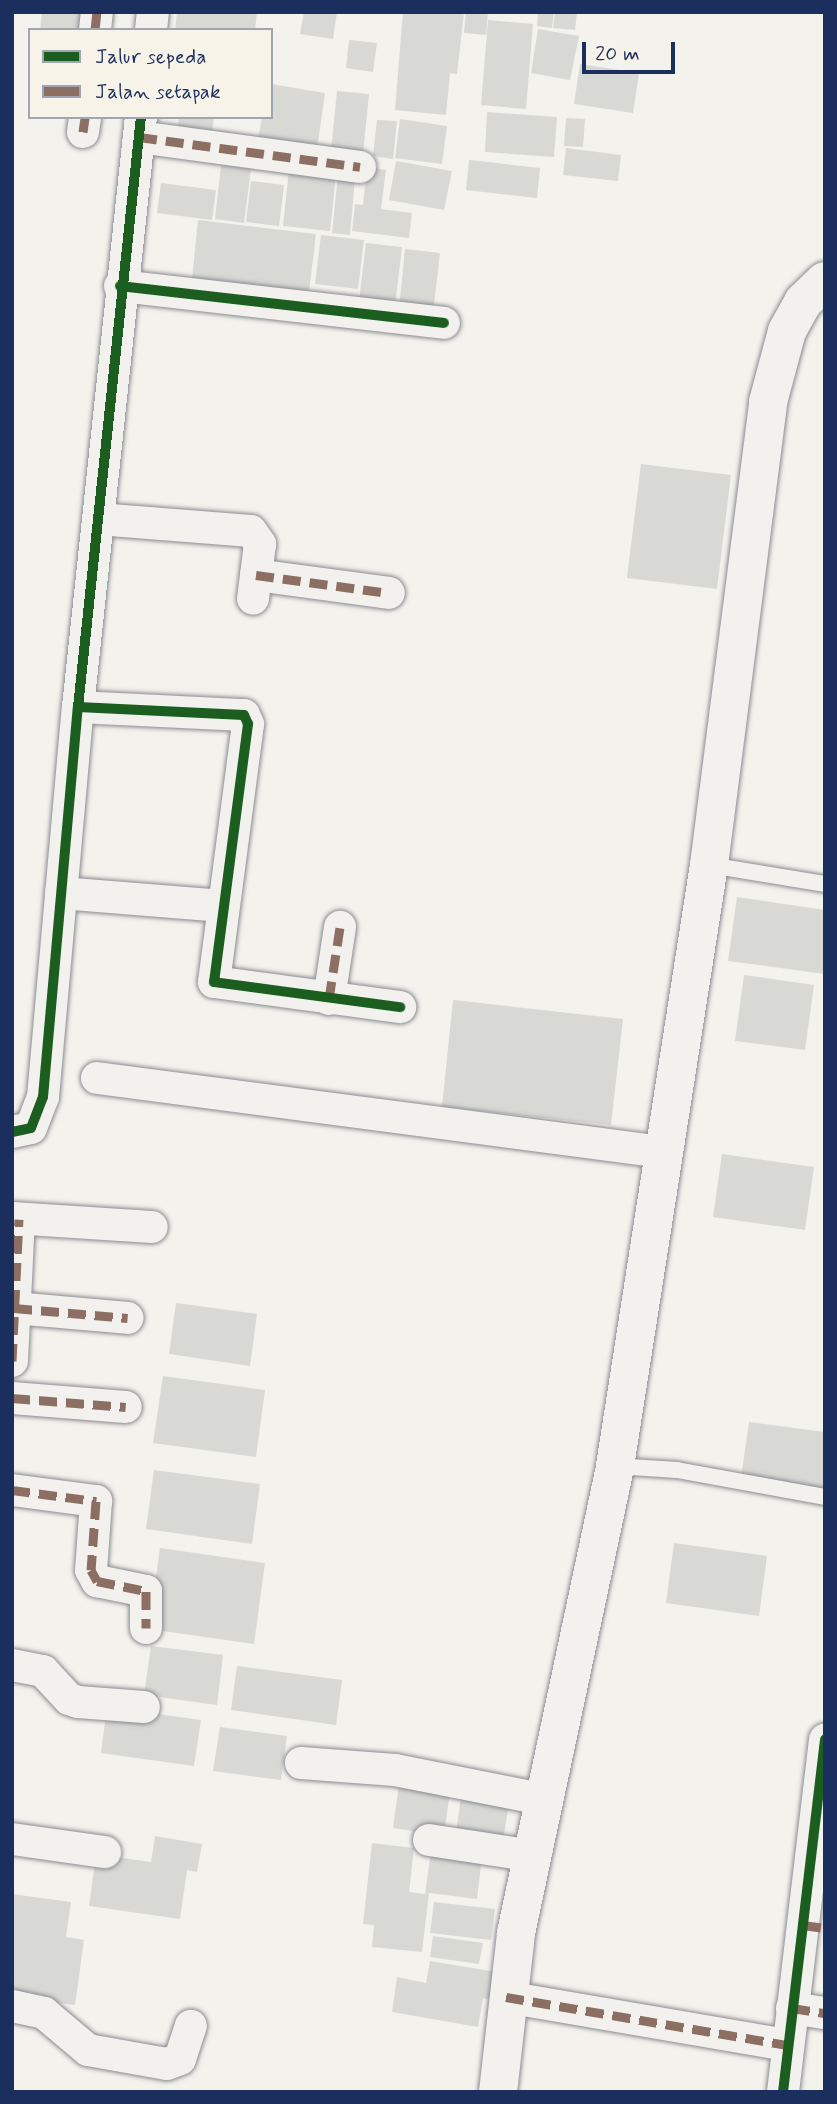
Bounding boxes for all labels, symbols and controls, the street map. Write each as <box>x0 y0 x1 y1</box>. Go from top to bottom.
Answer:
legend <box>28 28 273 119</box>
scale bar <box>585 28 678 72</box>
text: 20 m <box>595 40 640 68</box>
text: Jalur sepeda <box>95 43 206 71</box>
text: Jalan setapak <box>95 78 221 106</box>

